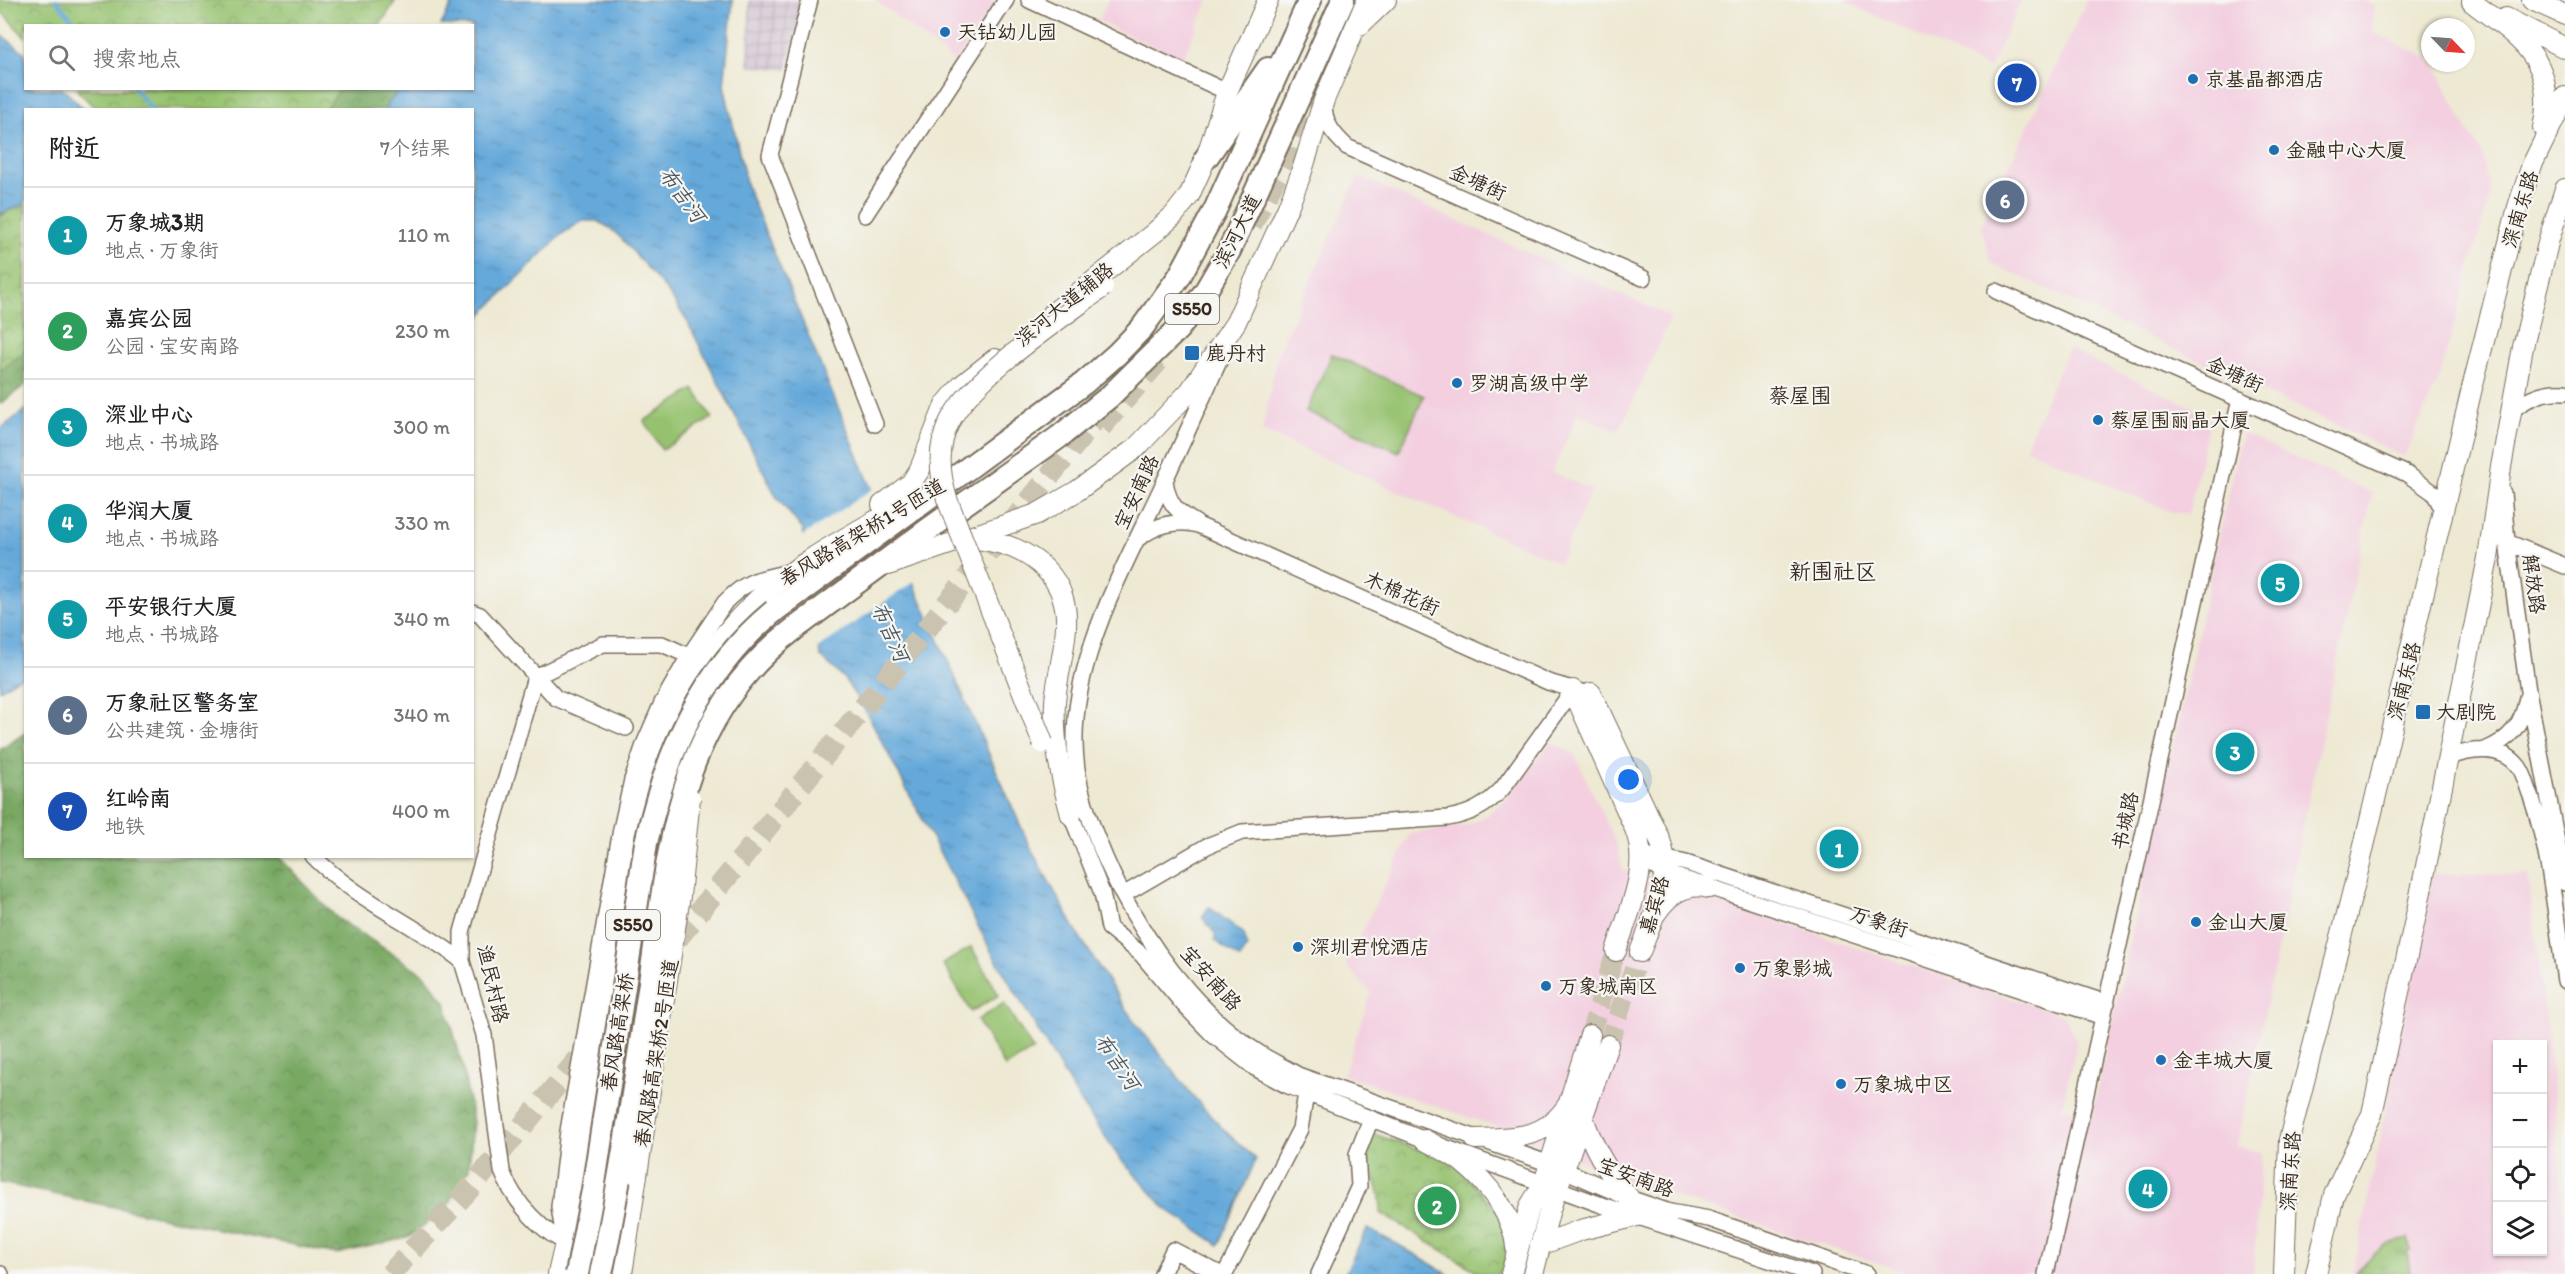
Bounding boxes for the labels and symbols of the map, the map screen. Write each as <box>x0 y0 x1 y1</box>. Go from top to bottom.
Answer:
north arrow <box>2421 18 2475 72</box>
place label: 天钻幼儿园 <box>957 20 1057 44</box>
marker: 天钻幼儿园 <box>938 25 952 39</box>
pin: 7 <box>1998 60 2036 106</box>
place label: 京基晶都酒店 <box>2205 67 2325 91</box>
marker: 京基晶都酒店 <box>2186 72 2200 86</box>
place label: 金融中心大厦 <box>2286 138 2406 162</box>
marker: 金融中心大厦 <box>2267 143 2281 157</box>
street label: 金塘街 <box>1446 159 1510 205</box>
water label: 布吉河 <box>654 162 713 230</box>
street label: 深南东路 <box>2497 166 2543 251</box>
pin: 6 <box>1986 178 2024 222</box>
street label: 滨河大道 <box>1208 190 1266 272</box>
street label: 滨河大道辅路 <box>1010 256 1119 351</box>
road number: S550 <box>1165 294 1219 324</box>
place label: 鹿丹村 <box>1206 341 1266 365</box>
marker: 鹿丹村 <box>1183 344 1201 362</box>
street label: 金塘街 <box>2203 351 2267 397</box>
place label: 罗湖高级中学 <box>1469 371 1589 395</box>
marker: 罗湖高级中学 <box>1450 376 1464 390</box>
district label: 蔡屋围 <box>1769 383 1832 408</box>
place label: 蔡屋围丽晶大厦 <box>2110 408 2250 432</box>
marker: 蔡屋围丽晶大厦 <box>2091 413 2105 427</box>
street label: 宝安南路 <box>1108 450 1164 533</box>
street label: 春风路高架桥1号匝道 <box>775 473 949 591</box>
street label: 解放路 <box>2518 553 2550 616</box>
district label: 新围社区 <box>1789 558 1877 585</box>
pin: 5 <box>2260 560 2300 606</box>
street label: 木棉花街 <box>1361 566 1443 620</box>
water label: 布吉河 <box>866 598 916 668</box>
street label: 深南东路 <box>2383 638 2426 723</box>
place label: 大剧院 <box>2436 700 2496 724</box>
marker: 大剧院 <box>2414 703 2432 721</box>
pin: 3 <box>2216 730 2254 774</box>
your location <box>1614 765 1643 794</box>
street label: 书城路 <box>2107 788 2143 853</box>
pin: 1 <box>1820 826 1858 872</box>
street label: 嘉宾路 <box>1634 872 1674 937</box>
street label: 万象街 <box>1847 900 1911 942</box>
road number: S550 <box>606 910 660 940</box>
place label: 金山大厦 <box>2208 910 2288 934</box>
marker: 金山大厦 <box>2189 915 2203 929</box>
place label: 深圳君悦酒店 <box>1310 935 1430 959</box>
street label: 宝安南路 <box>1175 940 1247 1016</box>
marker: 深圳君悦酒店 <box>1291 940 1305 954</box>
street label: 渔民村路 <box>472 942 514 1027</box>
place label: 万象影城 <box>1752 956 1832 980</box>
street label: 春风路高架桥2号匝道 <box>629 957 683 1149</box>
marker: 万象影城 <box>1733 961 1747 975</box>
street label: 春风路高架桥 <box>596 971 638 1093</box>
place label: 万象城南区 <box>1558 974 1658 998</box>
marker: 万象城南区 <box>1539 979 1553 993</box>
water label: 布吉河 <box>1089 1029 1147 1097</box>
place label: 金丰城大厦 <box>2173 1048 2273 1072</box>
marker: 金丰城大厦 <box>2154 1053 2168 1067</box>
place label: 万象城中区 <box>1853 1072 1953 1096</box>
marker: 万象城中区 <box>1834 1077 1848 1091</box>
street label: 深南东路 <box>2275 1129 2305 1212</box>
street label: 宝安南路 <box>1594 1152 1679 1202</box>
pin: 4 <box>2128 1166 2168 1212</box>
pin: 2 <box>1418 1184 1456 1228</box>

